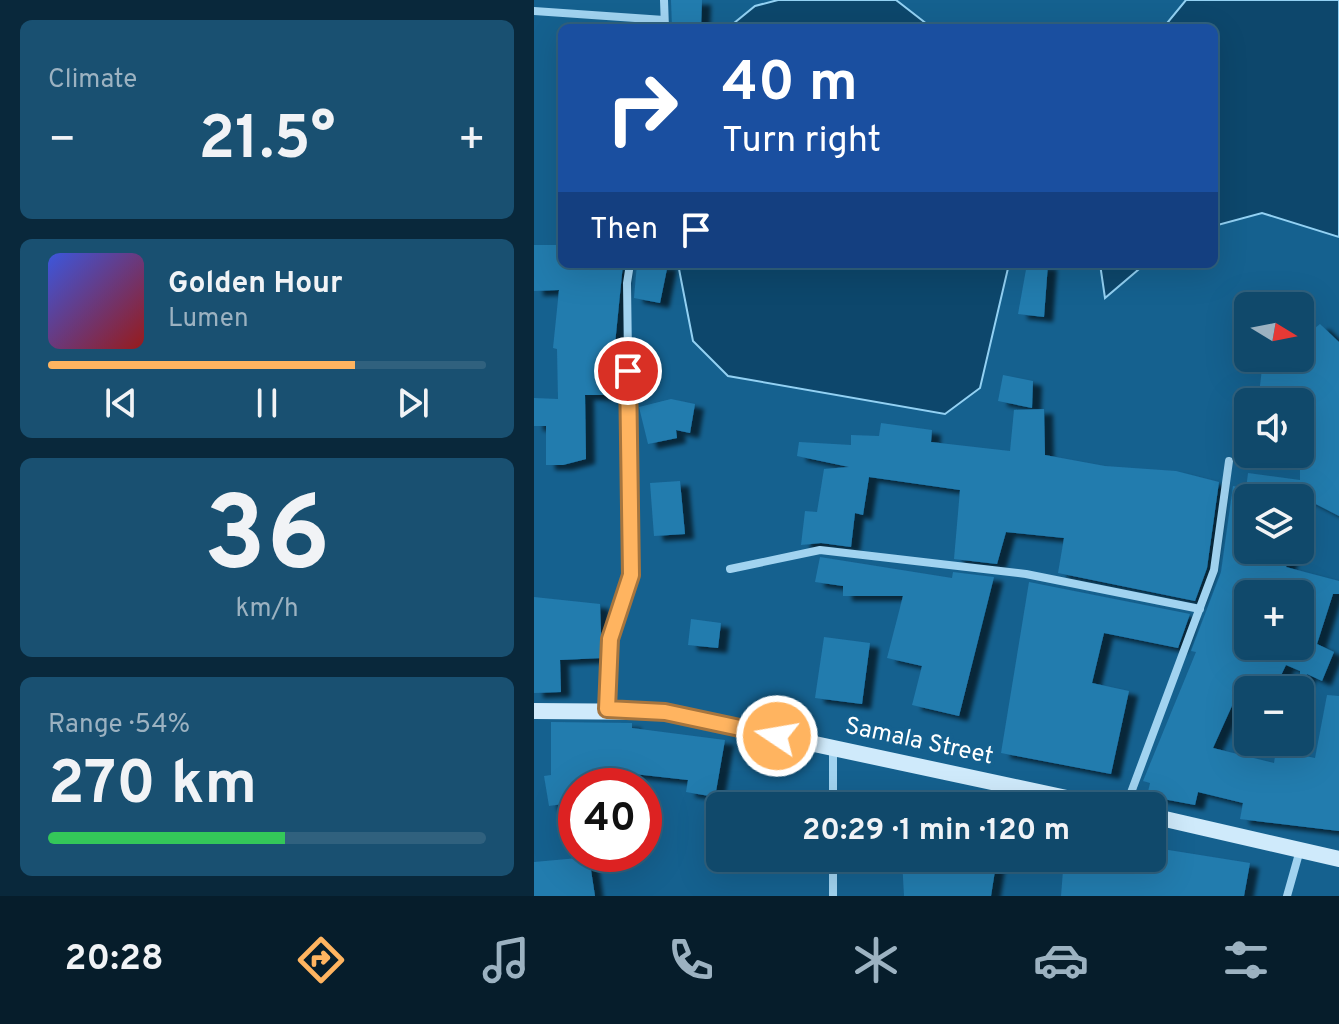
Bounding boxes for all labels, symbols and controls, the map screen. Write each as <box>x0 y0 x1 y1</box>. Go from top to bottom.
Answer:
text: 40 m <box>722 50 858 120</box>
icon: right <box>590 56 694 160</box>
text: Climate <box>48 64 137 97</box>
text: 21.5° <box>198 104 336 180</box>
text: − <box>48 114 76 170</box>
text: + <box>458 114 486 170</box>
text: Turn right <box>722 119 881 165</box>
icon: arrive <box>674 208 718 252</box>
text: Then <box>590 212 658 249</box>
text: Golden Hour <box>168 266 342 303</box>
north arrow <box>1234 292 1314 372</box>
map controls <box>1234 292 1314 756</box>
text: Lumen <box>168 303 249 336</box>
pin <box>594 337 662 405</box>
icon: arrive <box>606 349 650 393</box>
icon: previous <box>99 381 143 425</box>
icon: pause <box>245 381 289 425</box>
icon: next <box>391 381 435 425</box>
button: sound <box>1234 388 1314 468</box>
text: 36 <box>204 475 330 607</box>
button: layers <box>1234 484 1314 564</box>
button: + <box>1234 580 1314 660</box>
text: km/h <box>235 593 299 626</box>
button: − <box>1234 676 1314 756</box>
position arrow <box>735 694 819 778</box>
text: Range · 54% <box>48 709 190 742</box>
street label: Samala Street <box>842 712 996 772</box>
text: 270 km <box>48 749 257 825</box>
speed limit sign: 40 <box>558 768 662 872</box>
text: 20:29 · 1 min · 120 m <box>802 813 1070 850</box>
icon: directions <box>293 932 349 988</box>
icon: music <box>478 932 534 988</box>
icon: phone <box>663 932 719 988</box>
icon: climate <box>848 932 904 988</box>
icon: car <box>1033 932 1089 988</box>
icon: filters <box>1218 932 1274 988</box>
text: 20:28 <box>65 937 164 983</box>

